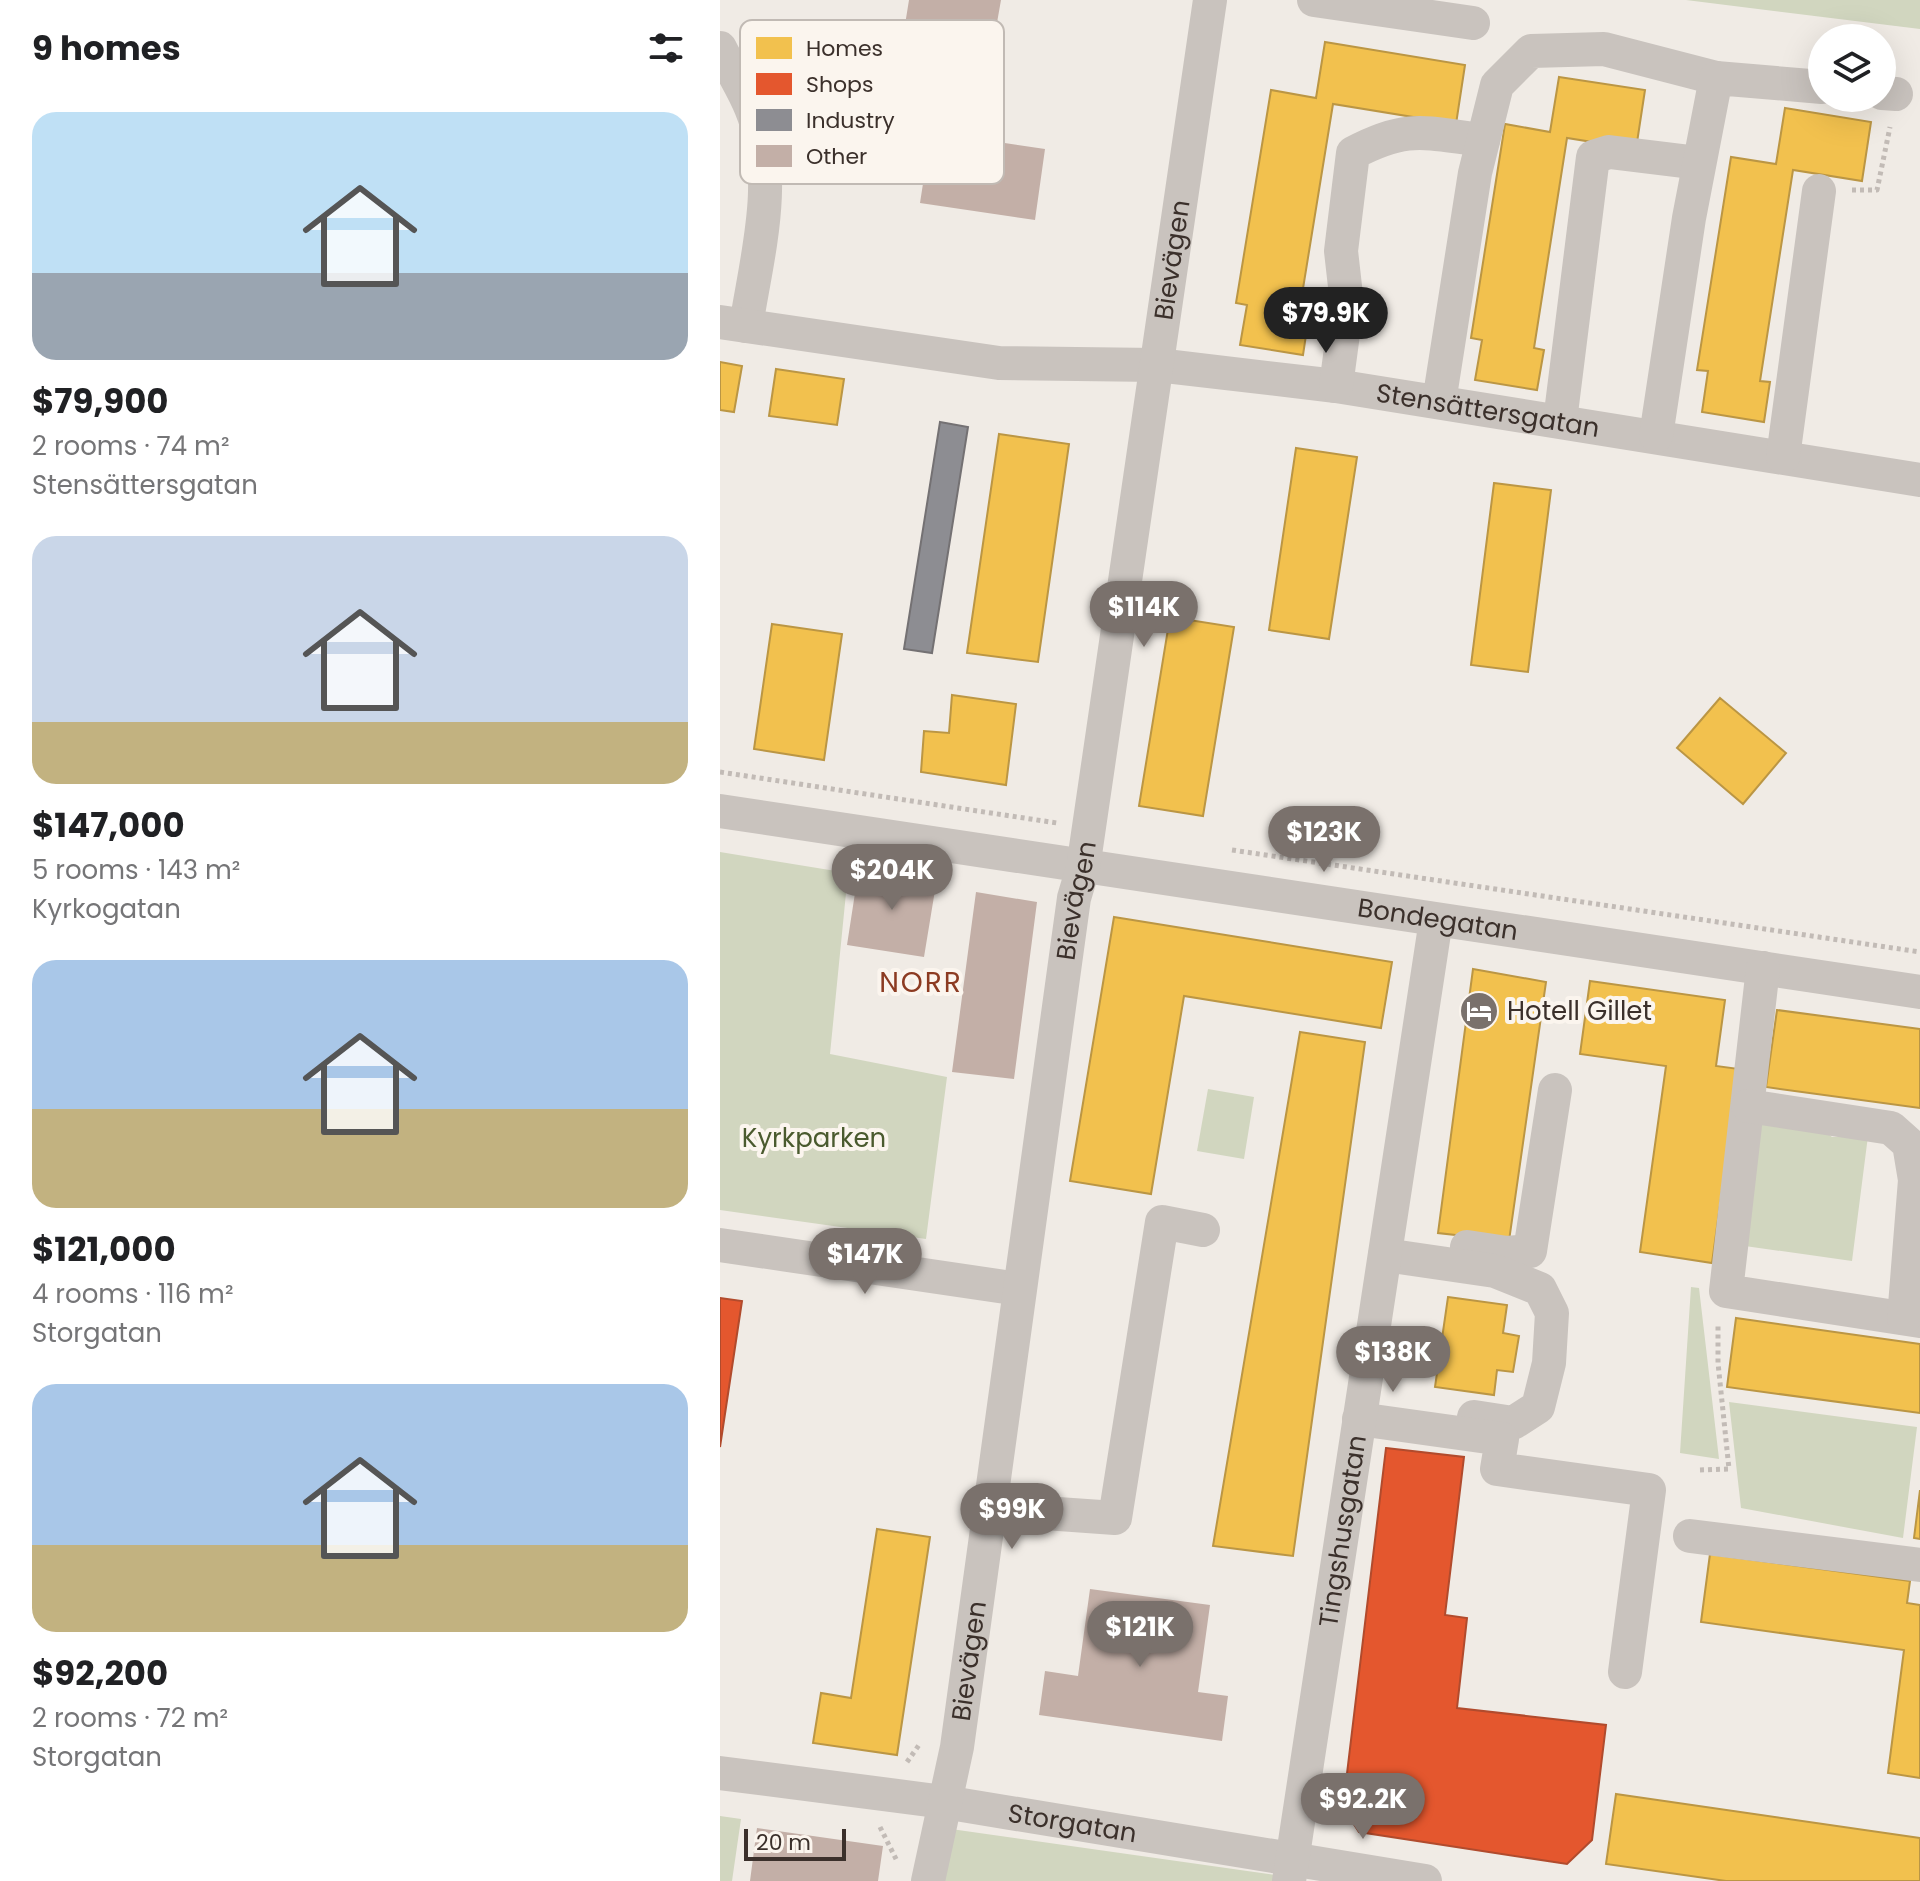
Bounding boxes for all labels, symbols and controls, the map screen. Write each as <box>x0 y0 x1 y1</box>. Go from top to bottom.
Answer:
legend <box>740 20 1004 184</box>
text: 9 homes <box>32 24 181 72</box>
map controls <box>1808 24 1896 112</box>
button: layers <box>1808 24 1896 112</box>
icon: filters <box>644 26 688 70</box>
text: Homes <box>806 33 883 64</box>
text: Shops <box>806 69 873 100</box>
text: Industry <box>806 105 895 136</box>
text: Other <box>806 141 867 172</box>
icon: home <box>288 164 432 308</box>
street label: Bievägen <box>1145 197 1199 322</box>
pin: $79.9K <box>1261 287 1391 355</box>
text: $79.9K <box>1282 295 1370 331</box>
street label: Stensättersgatan <box>1373 375 1602 446</box>
text: $79,900 <box>32 377 168 425</box>
text: 2 rooms · 74 m² <box>32 428 229 464</box>
text: Stensättersgatan <box>32 467 258 503</box>
pin: $114K <box>1088 581 1200 649</box>
icon: home <box>288 588 432 732</box>
text: $114K <box>1108 589 1180 625</box>
text: $147,000 <box>32 801 185 849</box>
pin: $123K <box>1268 806 1380 874</box>
text: $123K <box>1286 814 1362 850</box>
street label: Bievägen <box>1048 839 1105 962</box>
pin: $204K <box>836 844 948 912</box>
text: 5 rooms · 143 m² <box>32 852 240 888</box>
text: $204K <box>850 852 934 888</box>
street label: Bondegatan <box>1355 889 1521 949</box>
text: Kyrkogatan <box>32 891 181 927</box>
district label: NORR <box>879 963 963 1002</box>
hotel icon: Hotell Gillet <box>1458 990 1500 1032</box>
place label: Hotell Gillet <box>1507 993 1652 1029</box>
icon: home <box>288 1012 432 1156</box>
park label: Kyrkparken <box>742 1120 886 1156</box>
text: $121,000 <box>32 1225 176 1273</box>
pin: $147K <box>809 1228 921 1296</box>
text: $147K <box>827 1236 903 1272</box>
text: 4 rooms · 116 m² <box>32 1276 233 1312</box>
text: Storgatan <box>32 1315 162 1351</box>
pin: $138K <box>1337 1326 1449 1394</box>
text: $138K <box>1354 1334 1432 1370</box>
street label: Tingshusgatan <box>1310 1432 1375 1630</box>
icon: home <box>288 1436 432 1580</box>
pin: $99K <box>965 1483 1059 1551</box>
text: $99K <box>978 1491 1046 1527</box>
street label: Bievägen <box>943 1599 995 1723</box>
pin: $121K <box>1084 1601 1196 1669</box>
text: $121K <box>1105 1609 1175 1645</box>
text: $92,200 <box>32 1649 168 1697</box>
text: 2 rooms · 72 m² <box>32 1700 228 1736</box>
text: Storgatan <box>32 1739 162 1775</box>
pin: $92.2K <box>1298 1773 1428 1841</box>
text: $92.2K <box>1319 1781 1407 1817</box>
street label: Storgatan <box>1005 1795 1139 1851</box>
scale bar <box>744 1825 846 1861</box>
text: 20 m <box>756 1827 811 1858</box>

